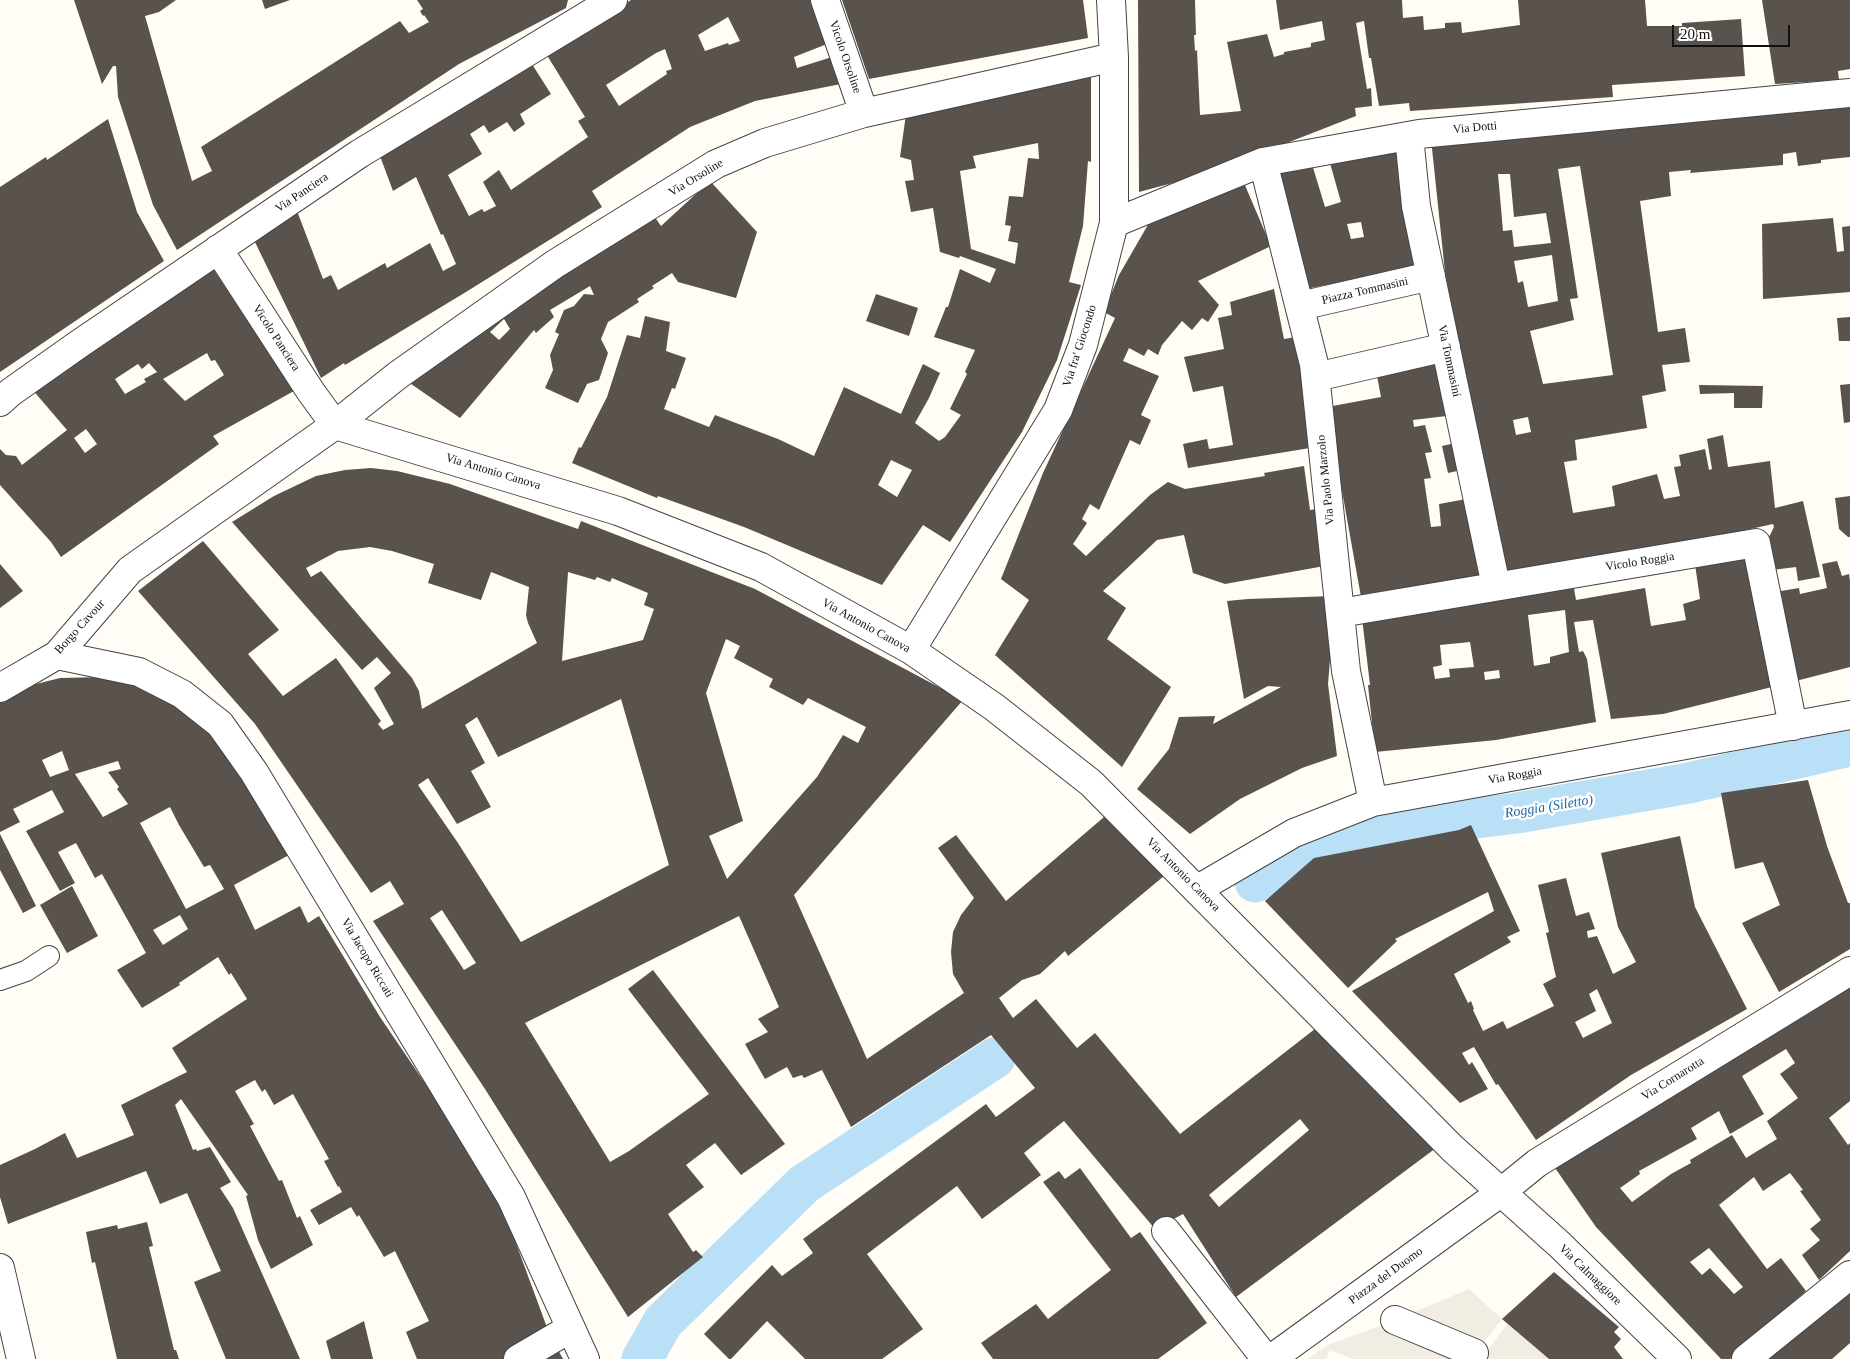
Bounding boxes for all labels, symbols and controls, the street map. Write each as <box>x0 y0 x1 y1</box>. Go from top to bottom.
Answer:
scale bar <box>1675 15 1792 47</box>
street label: Vicolo Orsoline <box>826 19 864 95</box>
text: 20 m <box>1680 26 1710 42</box>
street label: Via Dotti <box>1452 119 1498 137</box>
street label: Via Orsoline <box>666 156 726 200</box>
street label: Via Panciera <box>273 170 331 216</box>
street label: Piazza Tommasini <box>1320 274 1410 308</box>
street label: Vicolo Panciera <box>249 302 303 374</box>
street label: Via fra' Giocondo <box>1060 303 1100 389</box>
street label: Via Tommasini <box>1434 324 1464 398</box>
street label: Via Paolo Marzolo <box>1314 434 1338 526</box>
street label: Via Antonio Canova <box>444 451 542 493</box>
street label: Vicolo Roggia <box>1605 549 1675 575</box>
street label: Via Antonio Canova <box>819 596 913 656</box>
street label: Borgo Cavour <box>52 597 108 657</box>
street label: Via Roggia <box>1487 764 1543 788</box>
water label: Roggia (Siletto) <box>1504 792 1594 822</box>
street label: Via Antonio Canova <box>1143 835 1223 915</box>
street label: Via Jacopo Riccati <box>338 916 396 1000</box>
street label: Via Cornarotta <box>1639 1054 1707 1104</box>
street label: Via Calmaggiore <box>1556 1241 1624 1309</box>
street label: Piazza del Duomo <box>1346 1244 1426 1308</box>

